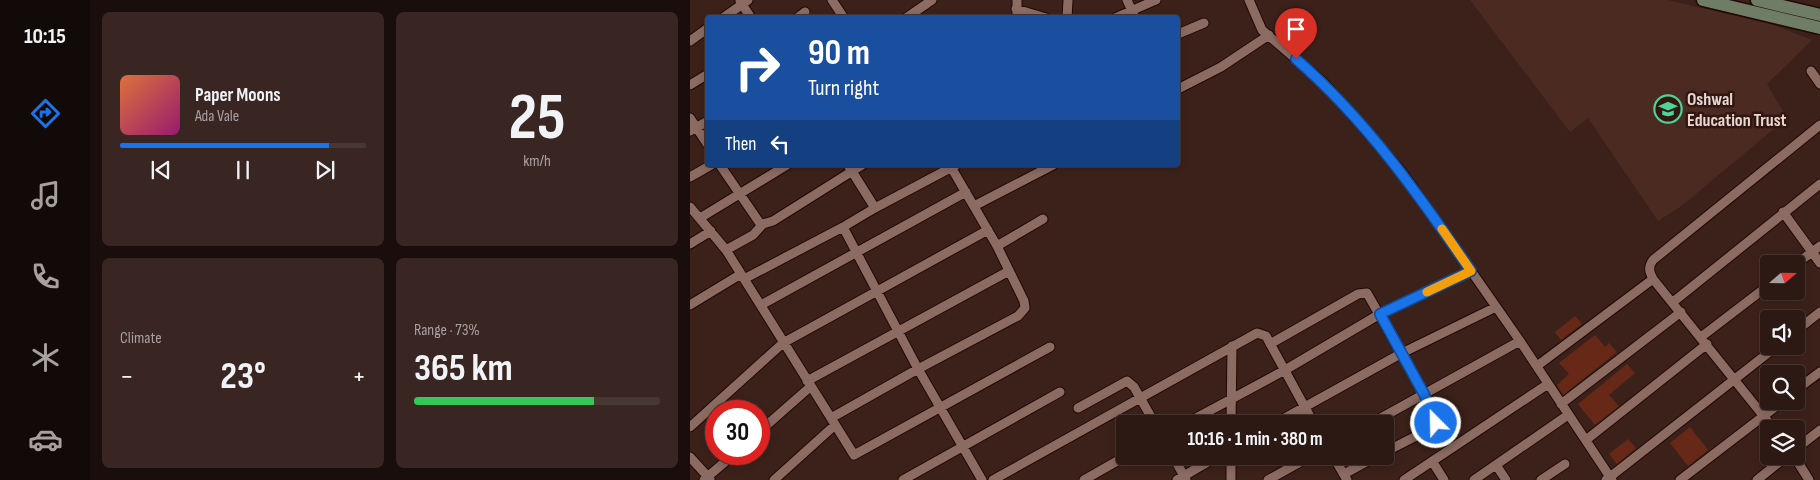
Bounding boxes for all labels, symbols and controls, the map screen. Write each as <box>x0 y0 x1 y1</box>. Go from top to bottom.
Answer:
pin <box>1275 8 1317 59</box>
icon: arrive <box>1282 15 1310 43</box>
text: 10:15 <box>24 23 66 50</box>
text: 90 m <box>808 32 870 75</box>
icon: right <box>725 35 790 100</box>
text: Turn right <box>808 75 879 102</box>
text: 25 <box>508 80 566 158</box>
text: Paper Moons <box>195 84 281 107</box>
place label: Oshwal Education Trust <box>1687 89 1787 131</box>
school or university icon: Oshwal Education Trust <box>1653 94 1683 124</box>
icon: directions <box>28 96 63 131</box>
text: Ada Vale <box>195 107 239 126</box>
icon: left <box>766 130 794 158</box>
text: Then <box>725 133 756 156</box>
text: km/h <box>523 152 551 171</box>
icon: previous <box>147 156 175 184</box>
icon: pause <box>229 156 257 184</box>
icon: next <box>311 156 339 184</box>
icon: music <box>28 178 63 213</box>
north arrow <box>1760 255 1805 300</box>
map controls <box>1760 255 1805 465</box>
icon: phone <box>28 259 63 294</box>
button: sound <box>1760 310 1805 355</box>
text: Range · 73% <box>414 321 480 340</box>
text: Climate <box>120 329 162 348</box>
icon: climate <box>28 340 63 375</box>
text: 365 km <box>414 346 513 391</box>
text: 23° <box>220 354 266 399</box>
text: − <box>120 360 134 393</box>
text: + <box>352 360 366 393</box>
button: search <box>1760 365 1805 410</box>
position arrow <box>1409 396 1461 448</box>
speed limit sign: 30 <box>705 400 770 465</box>
button: layers <box>1760 420 1805 465</box>
icon: car <box>28 422 63 457</box>
text: 10:16 · 1 min · 380 m <box>1187 428 1323 451</box>

